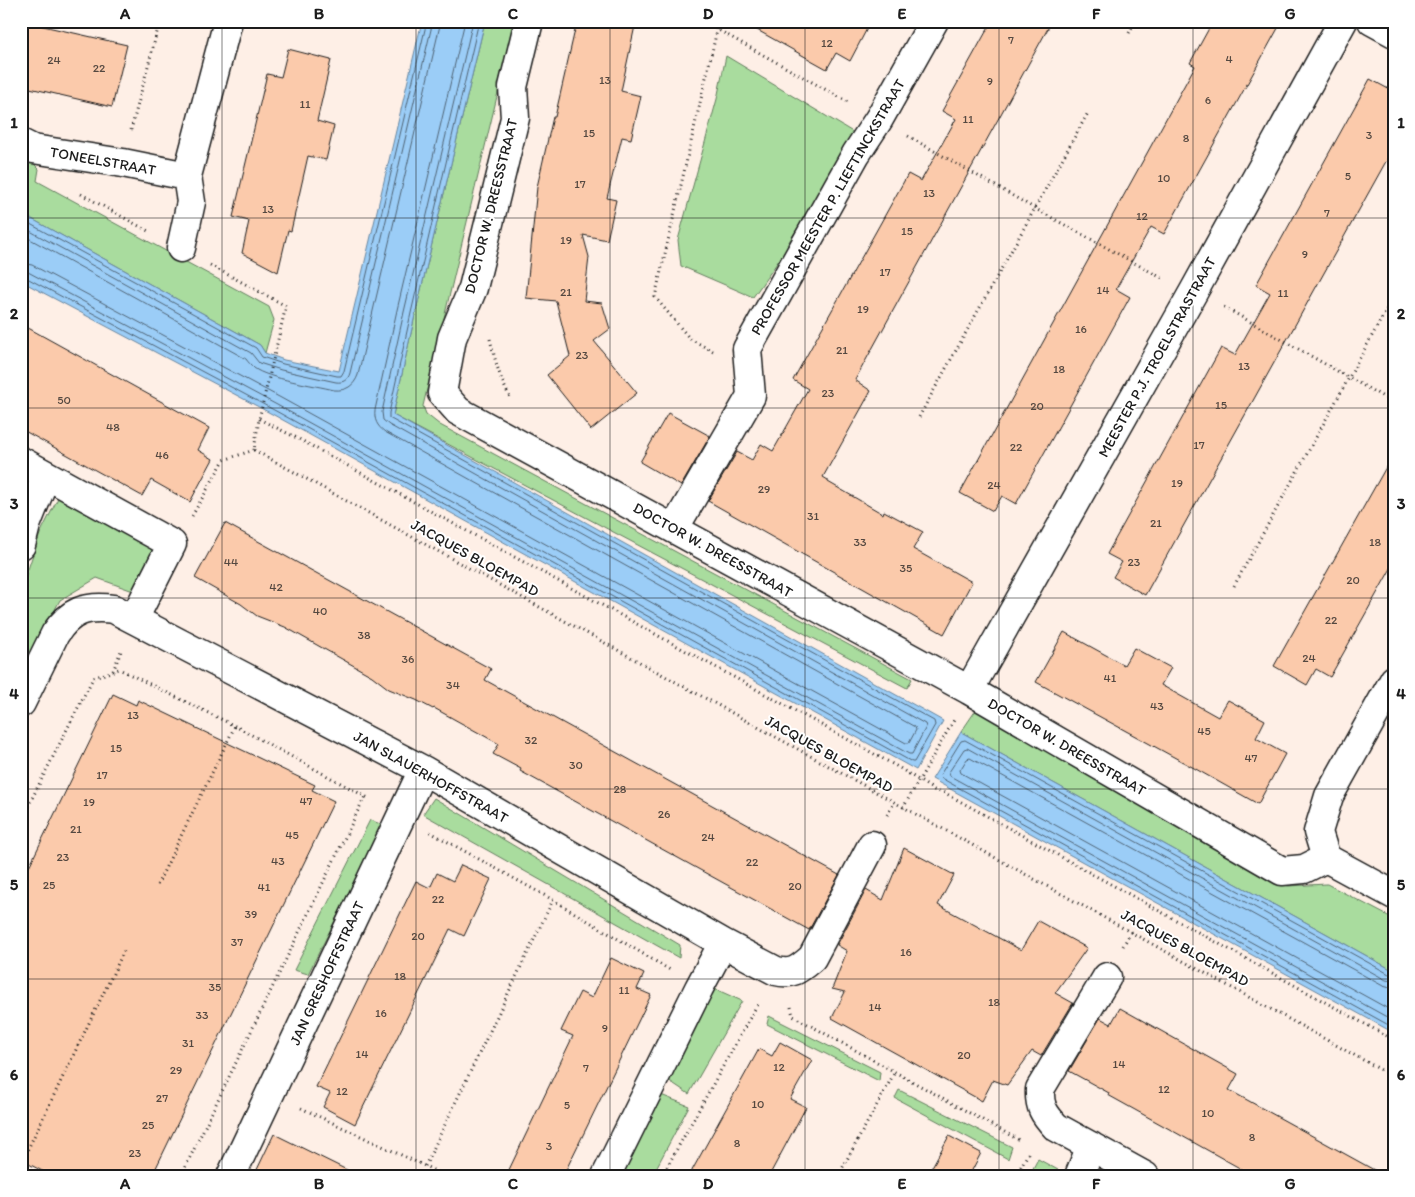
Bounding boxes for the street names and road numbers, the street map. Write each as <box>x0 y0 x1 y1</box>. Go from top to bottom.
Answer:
street label: PROFESSOR MEESTER P. LIEFTINCKSTRAAT <box>747 75 909 338</box>
street label: DOCTOR W. DREESSTRAAT <box>461 116 522 295</box>
street label: TONEELSTRAAT <box>49 143 158 179</box>
street label: MEESTER P.J. TROELSTRASTRAAT <box>1094 253 1220 460</box>
street label: DOCTOR W. DREESSTRAAT <box>630 499 797 602</box>
street label: JACQUES BLOEMPAD <box>408 515 542 601</box>
street label: DOCTOR W. DREESSTRAAT <box>985 694 1150 800</box>
street label: JACQUES BLOEMPAD <box>762 711 896 797</box>
street label: JAN SLAUERHOFFSTRAAT <box>351 727 512 827</box>
street label: JAN GRESHOFFSTRAAT <box>286 898 369 1048</box>
street label: JACQUES BLOEMPAD <box>1118 905 1252 991</box>

